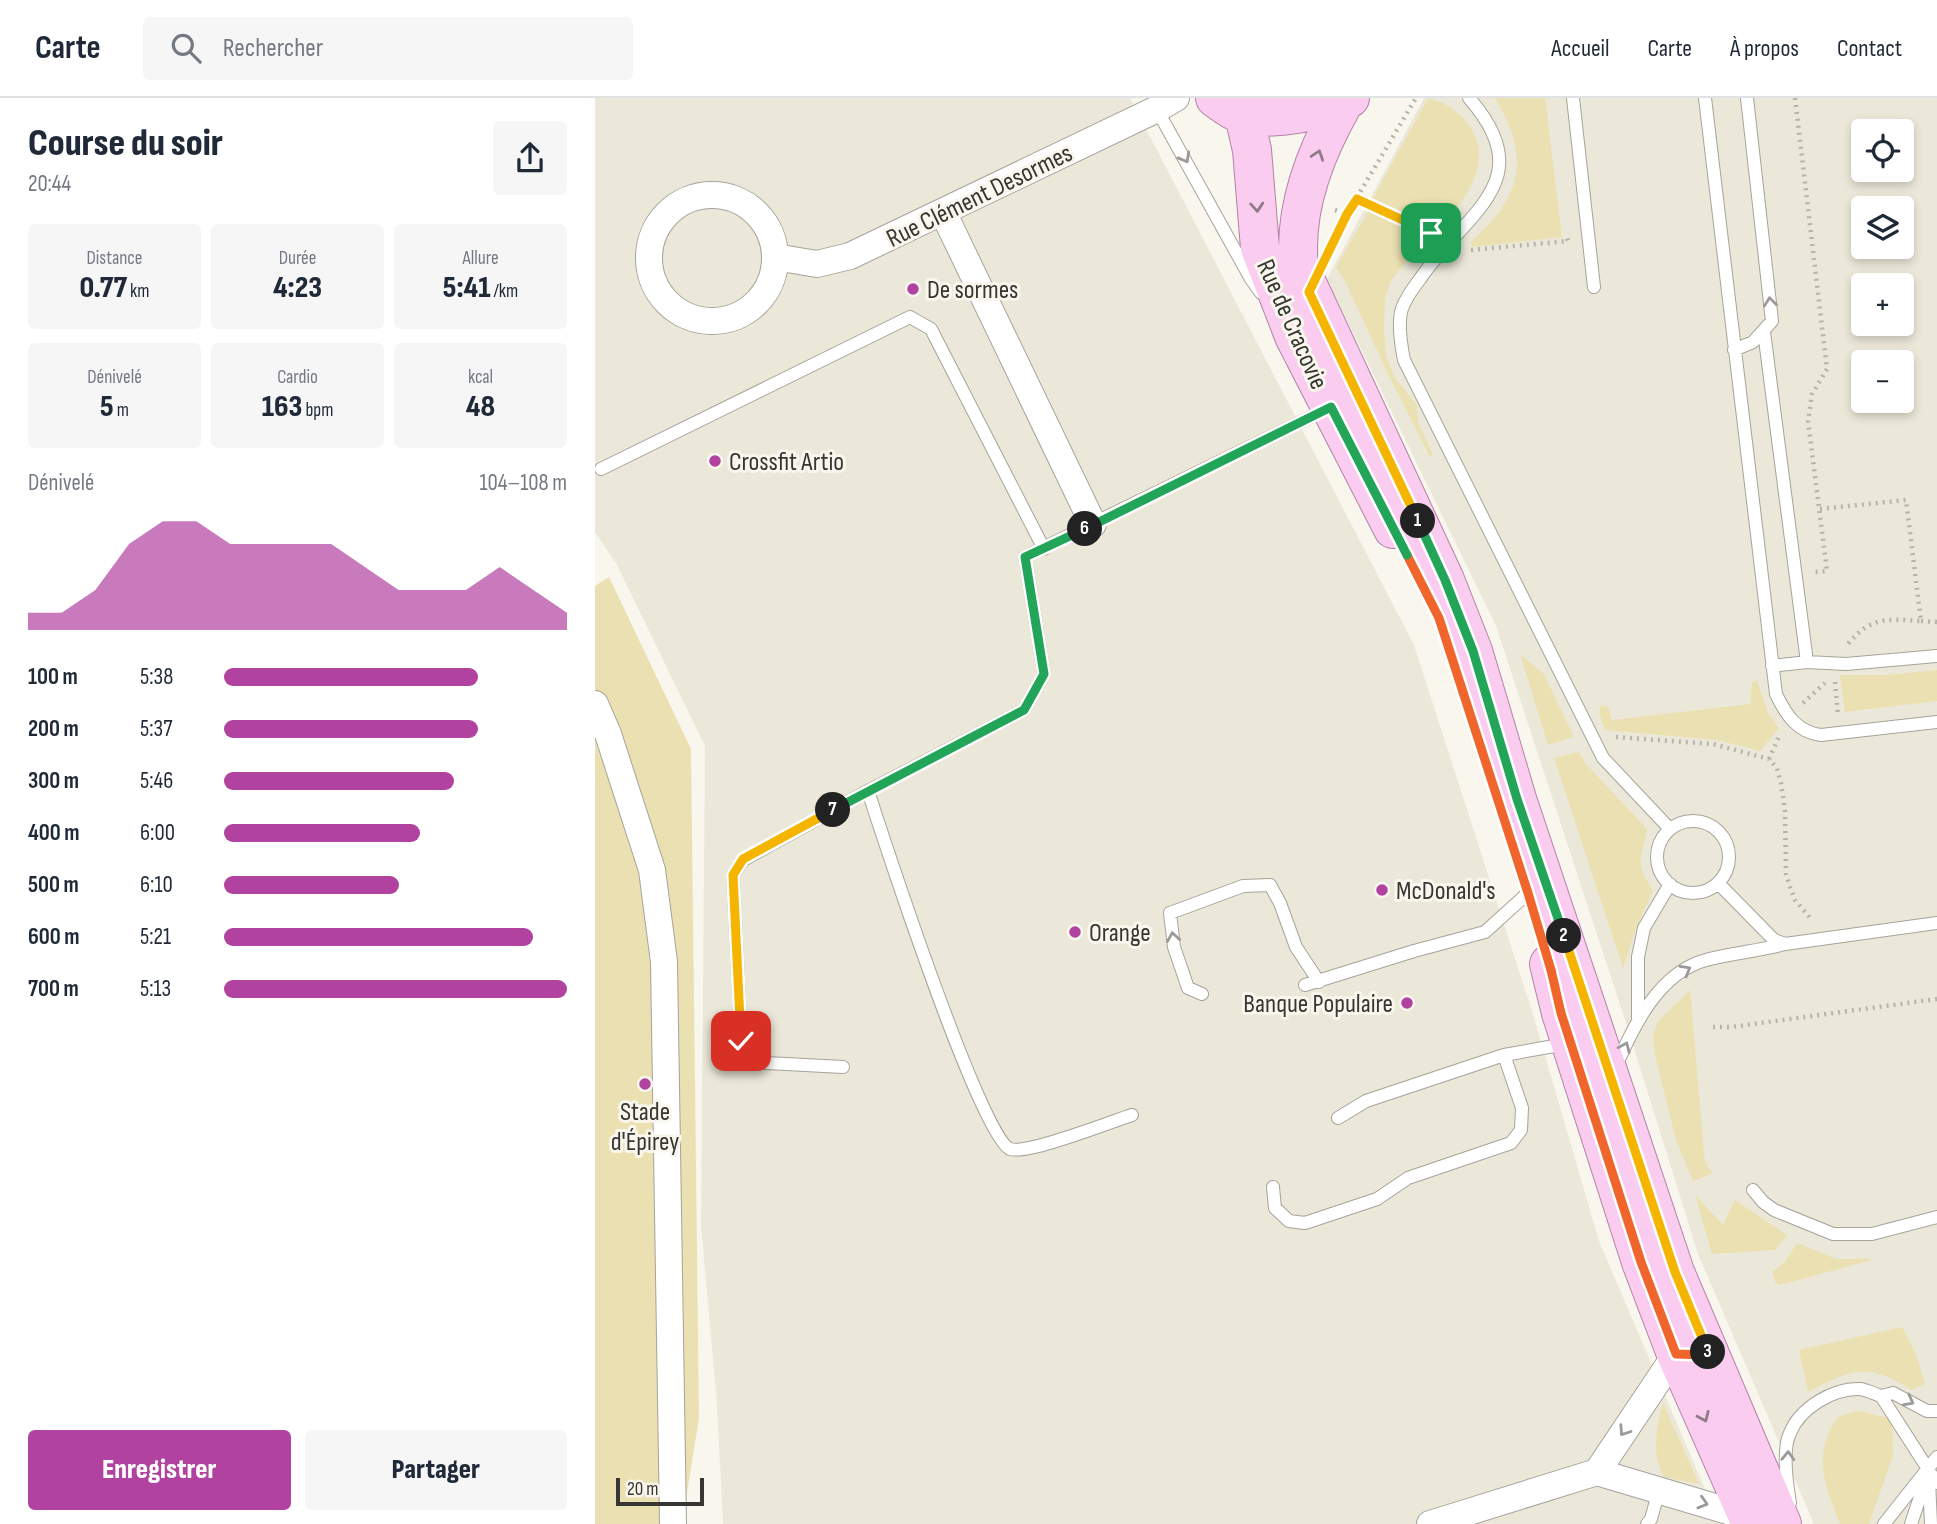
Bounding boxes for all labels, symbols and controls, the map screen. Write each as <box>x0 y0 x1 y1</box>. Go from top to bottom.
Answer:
search box <box>143 17 633 80</box>
text: Carte <box>35 28 101 68</box>
icon: search <box>167 29 205 67</box>
text: Rechercher <box>223 33 323 64</box>
text: Accueil <box>1551 34 1610 63</box>
text: Carte <box>1648 34 1692 63</box>
text: À propos <box>1730 34 1799 63</box>
text: Contact <box>1837 34 1902 63</box>
map controls <box>1851 119 1914 413</box>
button: locate <box>1851 119 1914 182</box>
text: Course du soir <box>28 121 223 166</box>
button: share <box>493 121 567 195</box>
street label: Rue Clément Desormes <box>882 138 1078 255</box>
one-way arrow <box>1177 150 1190 163</box>
one-way arrow <box>1310 150 1324 162</box>
text: 20:44 <box>28 170 71 198</box>
button: layers <box>1851 196 1914 259</box>
one-way arrow <box>1249 201 1264 212</box>
pin <box>1401 203 1461 263</box>
icon: arrive <box>1412 214 1450 252</box>
text: Distance <box>86 247 143 270</box>
text: Durée <box>279 247 316 270</box>
text: Allure <box>462 247 499 270</box>
street label: Rue de Cracovie <box>1249 255 1334 394</box>
text: 0.77 <box>79 270 127 306</box>
text: 4:23 <box>273 270 322 306</box>
text: 5:41 <box>443 270 491 306</box>
button: + <box>1851 273 1914 336</box>
place label: De sormes <box>927 275 1018 306</box>
text: km <box>127 280 150 303</box>
text: /km <box>491 280 518 303</box>
marker: De sormes <box>905 281 921 297</box>
one-way arrow <box>1763 296 1778 307</box>
button: − <box>1851 350 1914 413</box>
text: Dénivelé <box>87 366 142 389</box>
text: Cardio <box>277 366 318 389</box>
text: kcal <box>468 366 493 389</box>
text: 5 <box>100 389 114 425</box>
text: 163 <box>262 389 302 425</box>
text: 48 <box>466 389 495 425</box>
text: m <box>114 399 129 422</box>
text: bpm <box>302 399 333 422</box>
place label: Crossfit Artio <box>729 447 844 478</box>
marker: Crossfit Artio <box>707 453 723 469</box>
text: Dénivelé <box>28 469 94 497</box>
text: 104–108 m <box>479 469 567 497</box>
pin: 1 <box>1401 504 1435 538</box>
text: 1 <box>1414 509 1421 532</box>
pin: 6 <box>1067 512 1103 546</box>
text: 6 <box>1080 517 1089 540</box>
text: 100 m <box>28 663 78 691</box>
text: 5:38 <box>140 663 173 691</box>
text: 200 m <box>28 715 79 743</box>
text: 5:37 <box>140 715 172 743</box>
text: 300 m <box>28 767 79 795</box>
text: 5:46 <box>140 767 173 795</box>
pin: 7 <box>815 792 851 828</box>
text: 7 <box>828 798 837 821</box>
text: 400 m <box>28 819 79 847</box>
text: 6:00 <box>140 819 175 847</box>
text: 500 m <box>28 871 79 899</box>
text: 6:10 <box>140 871 173 899</box>
place label: McDonald's <box>1396 876 1496 907</box>
marker: McDonald's <box>1374 882 1390 898</box>
place label: Orange <box>1089 918 1151 949</box>
pin: 2 <box>1546 918 1581 954</box>
text: 600 m <box>28 923 80 951</box>
text: 5:21 <box>140 923 171 951</box>
marker: Orange <box>1067 924 1083 940</box>
text: 2 <box>1559 924 1568 947</box>
one-way arrow <box>1166 932 1181 943</box>
one-way arrow <box>1678 965 1691 978</box>
text: 700 m <box>28 975 79 1003</box>
text: 5:13 <box>140 975 171 1003</box>
place label: Banque Populaire <box>1243 989 1393 1020</box>
marker: Banque Populaire <box>1399 995 1415 1011</box>
pin <box>711 1011 771 1071</box>
icon: check <box>722 1022 760 1060</box>
one-way arrow <box>1617 1042 1631 1054</box>
marker: Stade d'Épirey <box>637 1076 653 1092</box>
place label: Stade d'Épirey <box>611 1097 679 1158</box>
pin: 3 <box>1691 1334 1725 1370</box>
text: 3 <box>1703 1340 1712 1363</box>
one-way arrow <box>1902 1392 1915 1406</box>
one-way arrow <box>1696 1409 1710 1422</box>
one-way arrow <box>1620 1423 1632 1436</box>
button: Enregistrer <box>28 1430 291 1510</box>
button: Partager <box>305 1430 567 1510</box>
one-way arrow <box>1780 1450 1795 1461</box>
scale bar <box>616 1475 703 1507</box>
text: 20 m <box>627 1478 659 1501</box>
one-way arrow <box>1697 1495 1709 1510</box>

